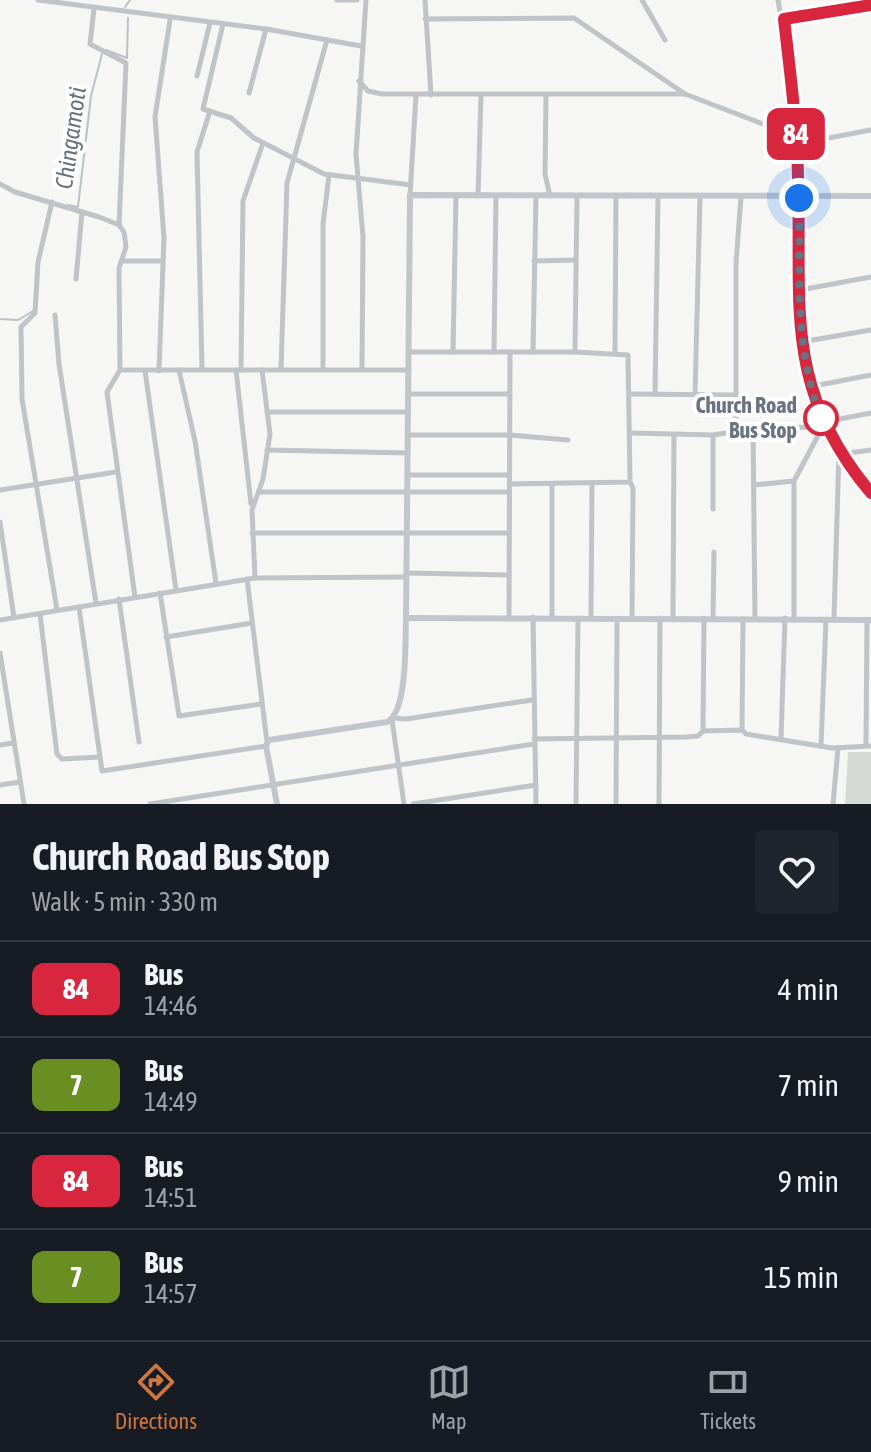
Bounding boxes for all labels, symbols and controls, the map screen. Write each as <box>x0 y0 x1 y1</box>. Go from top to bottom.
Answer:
water label: Chingamoti <box>50 85 91 191</box>
line badge: 84 <box>760 108 832 160</box>
text: 84 <box>783 118 809 150</box>
your location <box>779 178 819 218</box>
place label: Church Road Bus Stop <box>695 392 797 443</box>
marker: Church Road Bus Stop <box>804 401 838 435</box>
button: heart <box>755 830 839 914</box>
text: Church Road Bus Stop <box>32 835 330 878</box>
text: Walk · 5 min · 330 m <box>32 887 218 917</box>
text: Bus <box>144 957 183 991</box>
text: 4 min <box>778 972 839 1006</box>
text: 84 <box>63 973 89 1005</box>
text: 14:46 <box>144 991 198 1021</box>
text: Bus <box>144 1053 183 1087</box>
text: 7 min <box>778 1068 839 1102</box>
text: 7 <box>69 1069 83 1101</box>
text: 14:49 <box>144 1087 198 1117</box>
text: Bus <box>144 1149 183 1183</box>
text: 9 min <box>778 1164 839 1198</box>
text: 84 <box>63 1165 89 1197</box>
text: 14:51 <box>144 1183 198 1213</box>
text: Bus <box>144 1245 183 1279</box>
text: 15 min <box>764 1260 839 1294</box>
text: 7 <box>69 1261 83 1293</box>
text: 14:57 <box>144 1279 198 1309</box>
tab: Directions <box>115 1360 197 1434</box>
tab: Map <box>427 1360 471 1434</box>
tab: Tickets <box>700 1360 756 1434</box>

